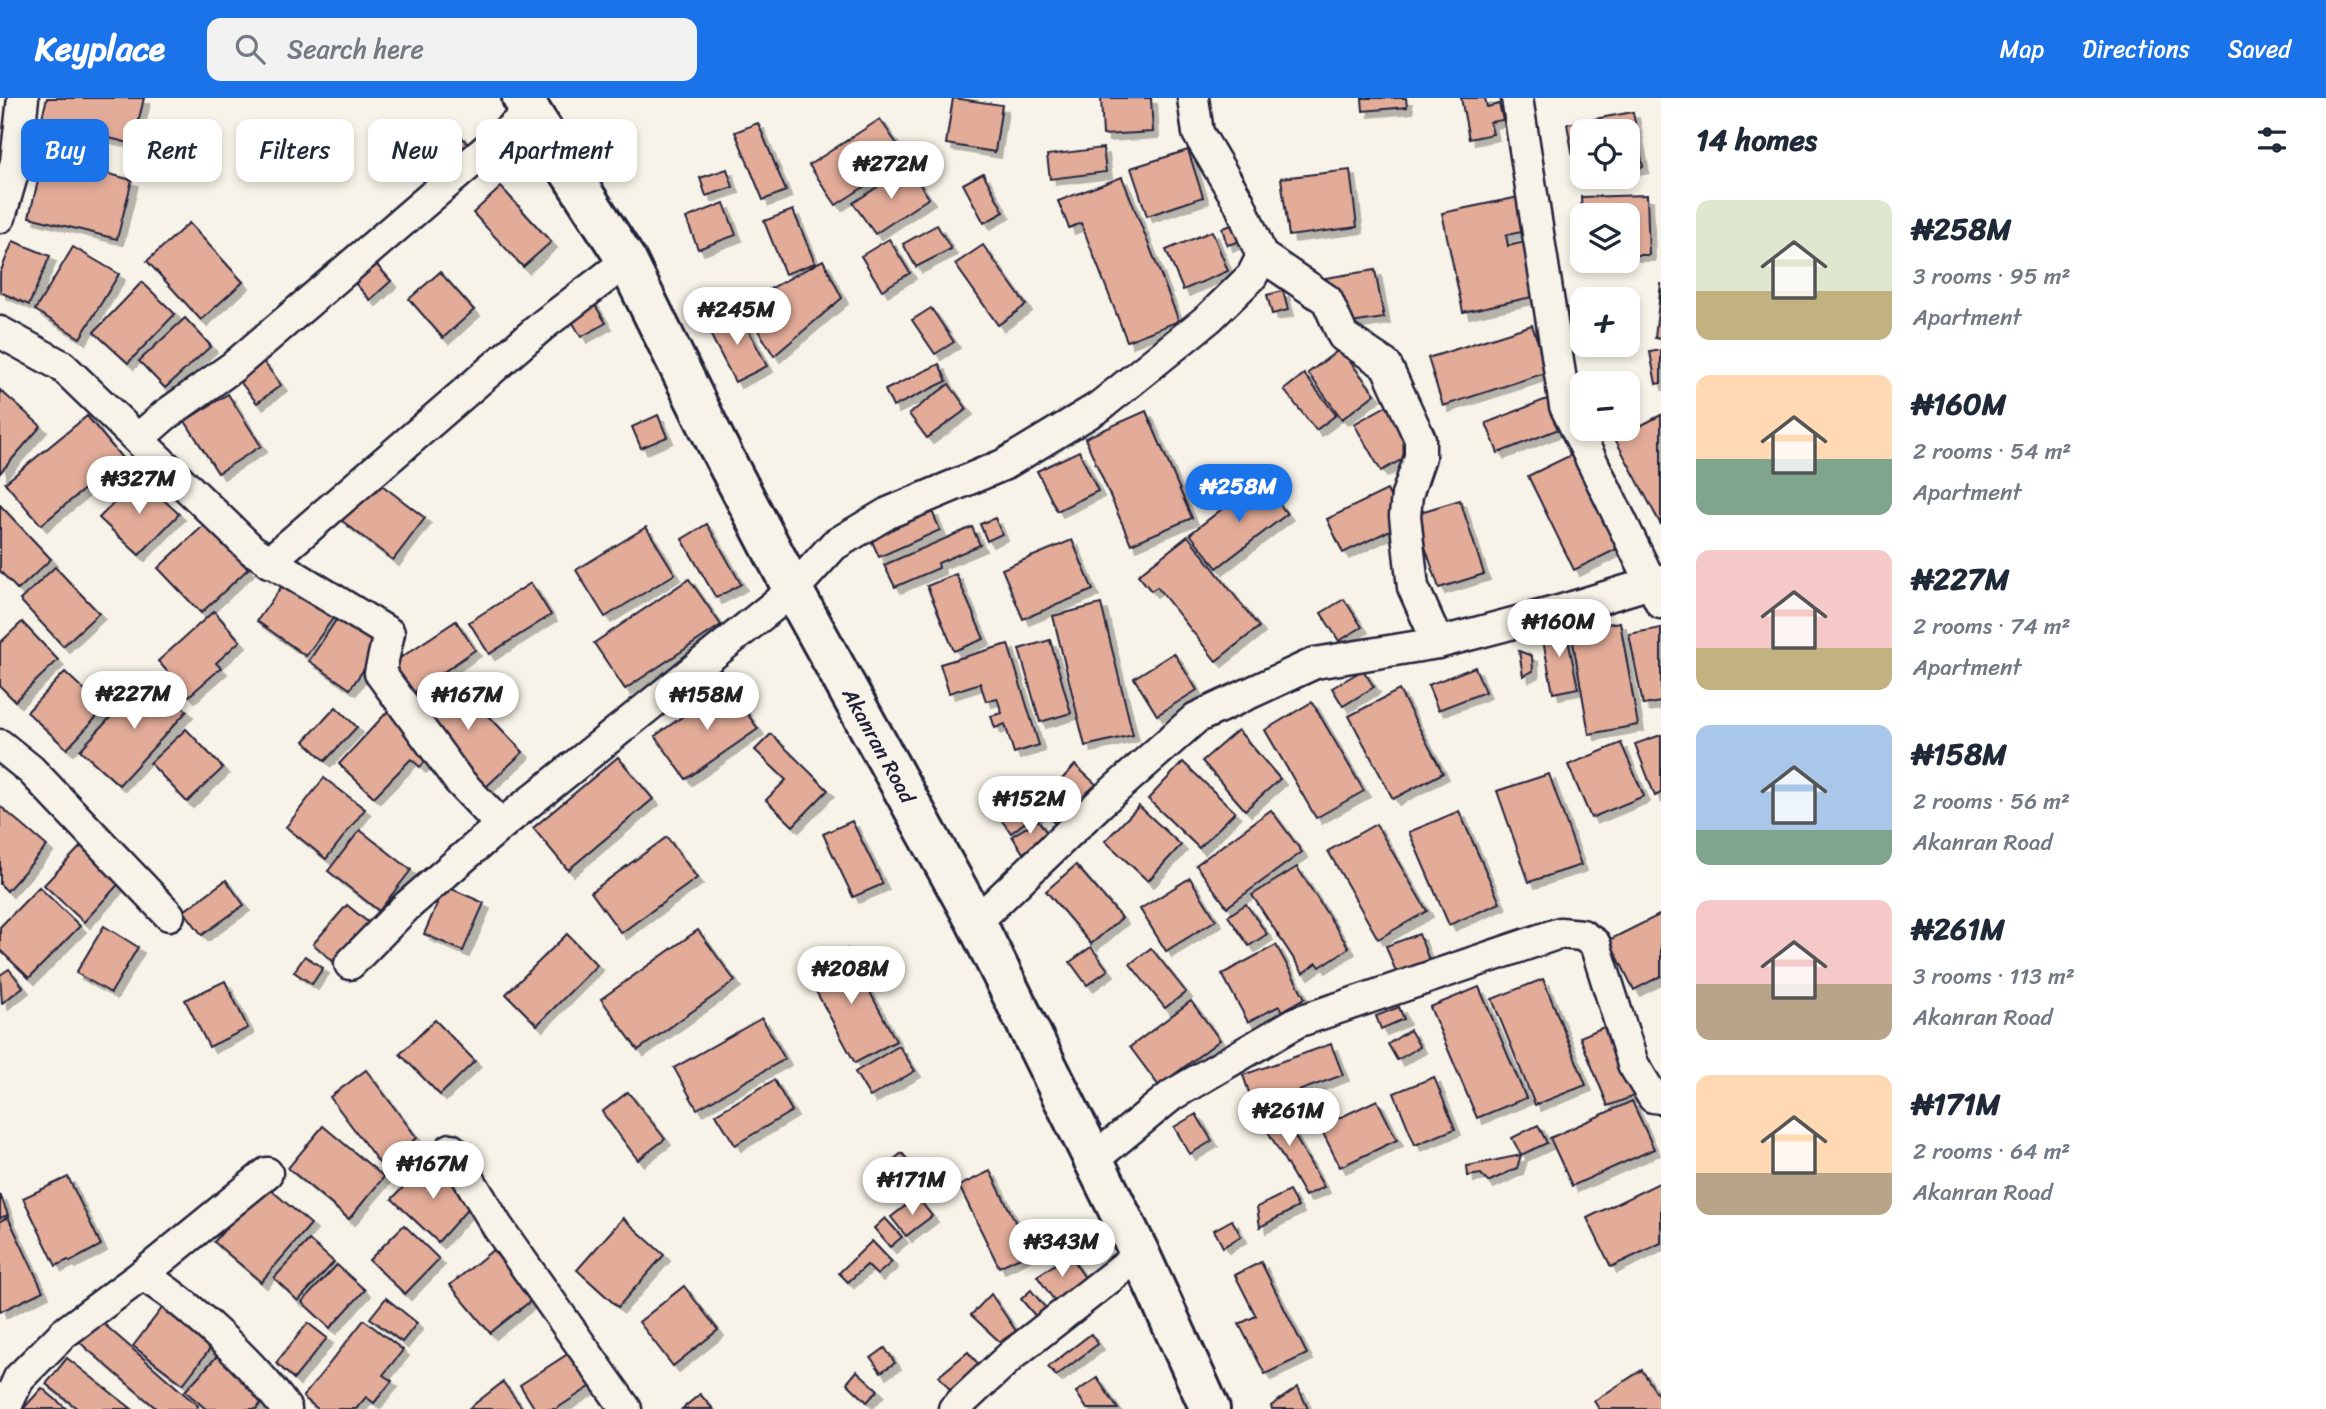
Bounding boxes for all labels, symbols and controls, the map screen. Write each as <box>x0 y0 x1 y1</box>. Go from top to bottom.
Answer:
search box <box>207 18 697 81</box>
text: Keyplace <box>35 20 165 78</box>
text: Search here <box>287 26 424 72</box>
text: Map <box>2000 28 2044 70</box>
text: Directions <box>2082 28 2190 70</box>
text: Saved <box>2228 28 2291 70</box>
icon: search <box>231 30 269 68</box>
text: 14 homes <box>1696 113 1817 167</box>
chip: Buy <box>21 119 109 182</box>
chip: Rent <box>123 119 222 182</box>
chip: Filters <box>236 119 354 182</box>
chip: New <box>368 119 462 182</box>
chip: Apartment <box>476 119 637 182</box>
map controls <box>1570 119 1640 441</box>
button: locate <box>1570 119 1640 189</box>
icon: filters <box>2253 121 2291 159</box>
pin: ₦272M <box>842 141 940 201</box>
text: ₦272M <box>854 143 928 184</box>
text: ₦258M <box>1913 202 2011 256</box>
button: layers <box>1570 203 1640 273</box>
icon: home <box>1752 228 1836 312</box>
text: 3 rooms · 95 m² <box>1913 256 2070 297</box>
button: + <box>1570 287 1640 357</box>
pin: ₦245M <box>688 288 786 347</box>
text: ₦245M <box>699 289 775 330</box>
text: Apartment <box>1913 297 2022 338</box>
button: − <box>1570 371 1640 441</box>
text: ₦160M <box>1913 377 2006 431</box>
icon: home <box>1752 403 1836 487</box>
text: 2 rooms · 54 m² <box>1913 431 2071 472</box>
pin: ₦327M <box>90 456 188 516</box>
text: ₦327M <box>102 458 176 499</box>
pin: ₦258M <box>1190 464 1288 524</box>
text: ₦258M <box>1201 466 1277 507</box>
text: Apartment <box>1913 472 2022 513</box>
text: ₦227M <box>1913 552 2009 606</box>
icon: home <box>1752 578 1836 662</box>
pin: ₦160M <box>1510 600 1608 659</box>
text: ₦160M <box>1523 601 1595 642</box>
text: 2 rooms · 74 m² <box>1913 606 2070 647</box>
text: Apartment <box>1913 647 2022 688</box>
pin: ₦227M <box>85 672 183 731</box>
pin: ₦167M <box>419 672 517 732</box>
pin: ₦158M <box>658 672 756 732</box>
text: ₦227M <box>97 673 171 714</box>
text: ₦167M <box>433 674 503 715</box>
text: ₦158M <box>671 674 743 715</box>
street label: Akanran Road <box>831 680 927 812</box>
text: ₦158M <box>1913 727 2007 781</box>
icon: home <box>1752 753 1836 837</box>
pin: ₦152M <box>981 776 1079 836</box>
text: ₦152M <box>994 778 1066 819</box>
text: 2 rooms · 56 m² <box>1913 781 2070 822</box>
text: Akanran Road <box>1913 822 2053 863</box>
text: ₦261M <box>1913 902 2005 956</box>
icon: home <box>1752 928 1836 1012</box>
pin: ₦208M <box>802 946 900 1006</box>
text: ₦208M <box>813 948 889 989</box>
text: 3 rooms · 113 m² <box>1913 956 2075 997</box>
text: Akanran Road <box>1913 997 2053 1038</box>
text: ₦171M <box>1913 1077 2000 1131</box>
pin: ₦261M <box>1240 1088 1338 1148</box>
text: ₦261M <box>1254 1090 1324 1131</box>
icon: home <box>1752 1103 1836 1187</box>
text: 2 rooms · 64 m² <box>1913 1131 2070 1172</box>
pin: ₦167M <box>384 1142 482 1201</box>
text: ₦167M <box>398 1143 468 1184</box>
pin: ₦171M <box>863 1158 961 1217</box>
text: ₦171M <box>879 1159 945 1200</box>
text: Akanran Road <box>1913 1172 2053 1213</box>
pin: ₦343M <box>1013 1220 1111 1279</box>
text: ₦343M <box>1025 1221 1099 1262</box>

